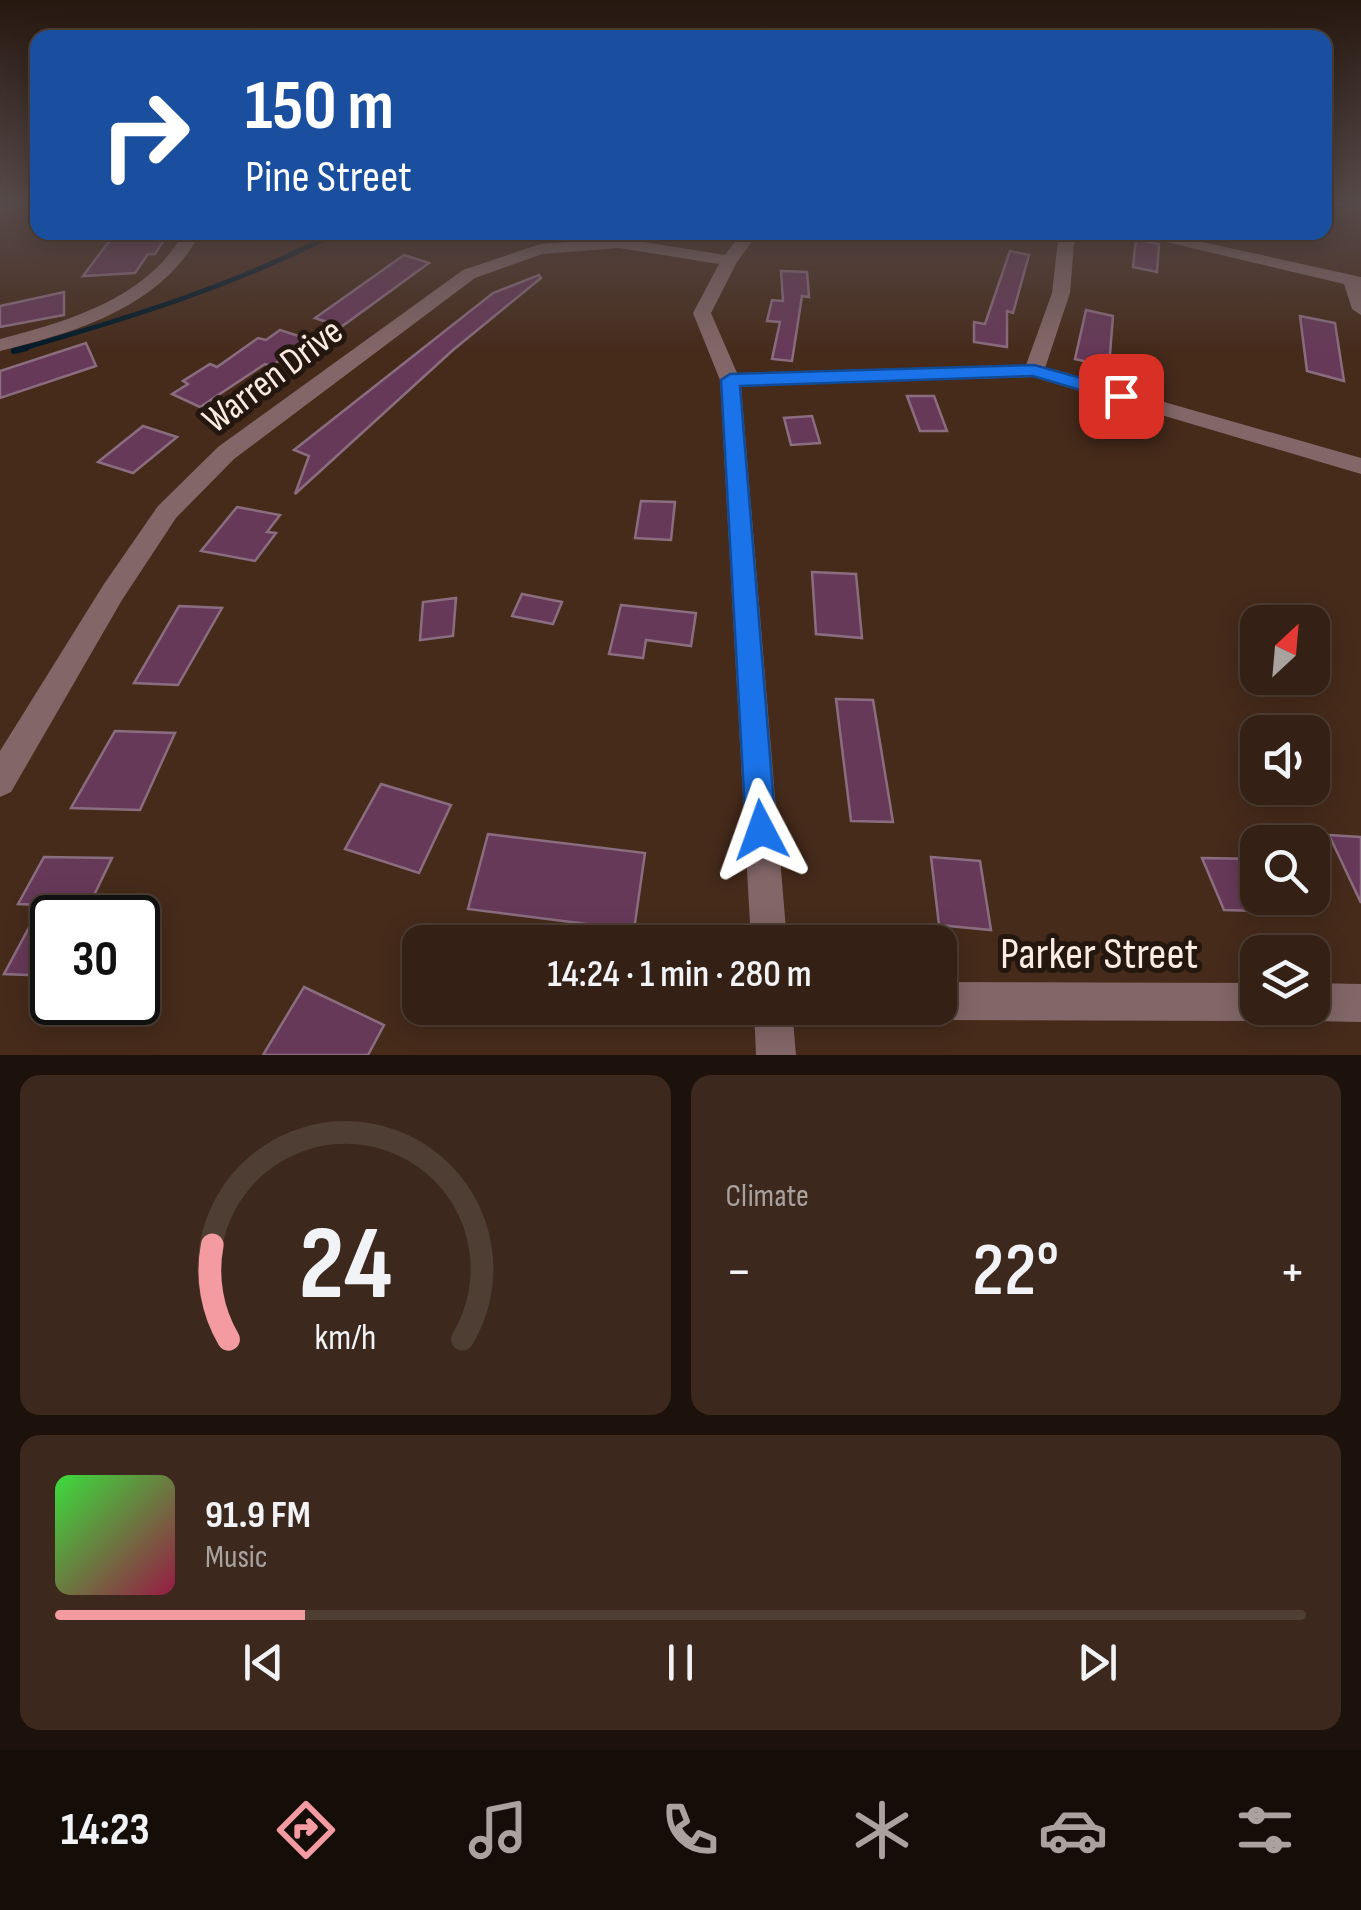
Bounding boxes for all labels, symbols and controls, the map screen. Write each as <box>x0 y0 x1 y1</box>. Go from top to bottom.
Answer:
text: 150 m <box>245 65 394 149</box>
icon: right <box>80 70 210 200</box>
text: Pine Street <box>245 150 412 205</box>
street label: Warren Drive <box>194 309 352 443</box>
pin <box>1079 354 1164 439</box>
icon: arrive <box>1094 369 1149 424</box>
north arrow <box>1240 605 1330 695</box>
map controls <box>1240 605 1330 1025</box>
button: sound <box>1240 715 1330 805</box>
position arrow <box>709 778 813 882</box>
button: search <box>1240 825 1330 915</box>
speed limit sign: 30 <box>30 895 160 1025</box>
street label: Parker Street <box>1000 927 1198 982</box>
button: layers <box>1240 935 1330 1025</box>
text: 14:24 · 1 min · 280 m <box>547 952 812 997</box>
text: Climate <box>726 1177 809 1216</box>
text: 24 <box>298 1203 392 1328</box>
text: 22° <box>972 1226 1059 1317</box>
text: − <box>726 1239 752 1306</box>
text: + <box>1279 1239 1306 1306</box>
text: km/h <box>314 1317 376 1360</box>
text: 91.9 FM <box>205 1493 311 1538</box>
text: Music <box>205 1538 268 1577</box>
icon: previous <box>236 1635 291 1690</box>
icon: pause <box>653 1635 708 1690</box>
icon: next <box>1070 1635 1125 1690</box>
icon: directions <box>271 1795 341 1865</box>
icon: music <box>463 1795 533 1865</box>
icon: phone <box>655 1795 725 1865</box>
icon: climate <box>847 1795 917 1865</box>
icon: car <box>1038 1795 1108 1865</box>
icon: filters <box>1230 1795 1300 1865</box>
text: 14:23 <box>61 1803 150 1858</box>

